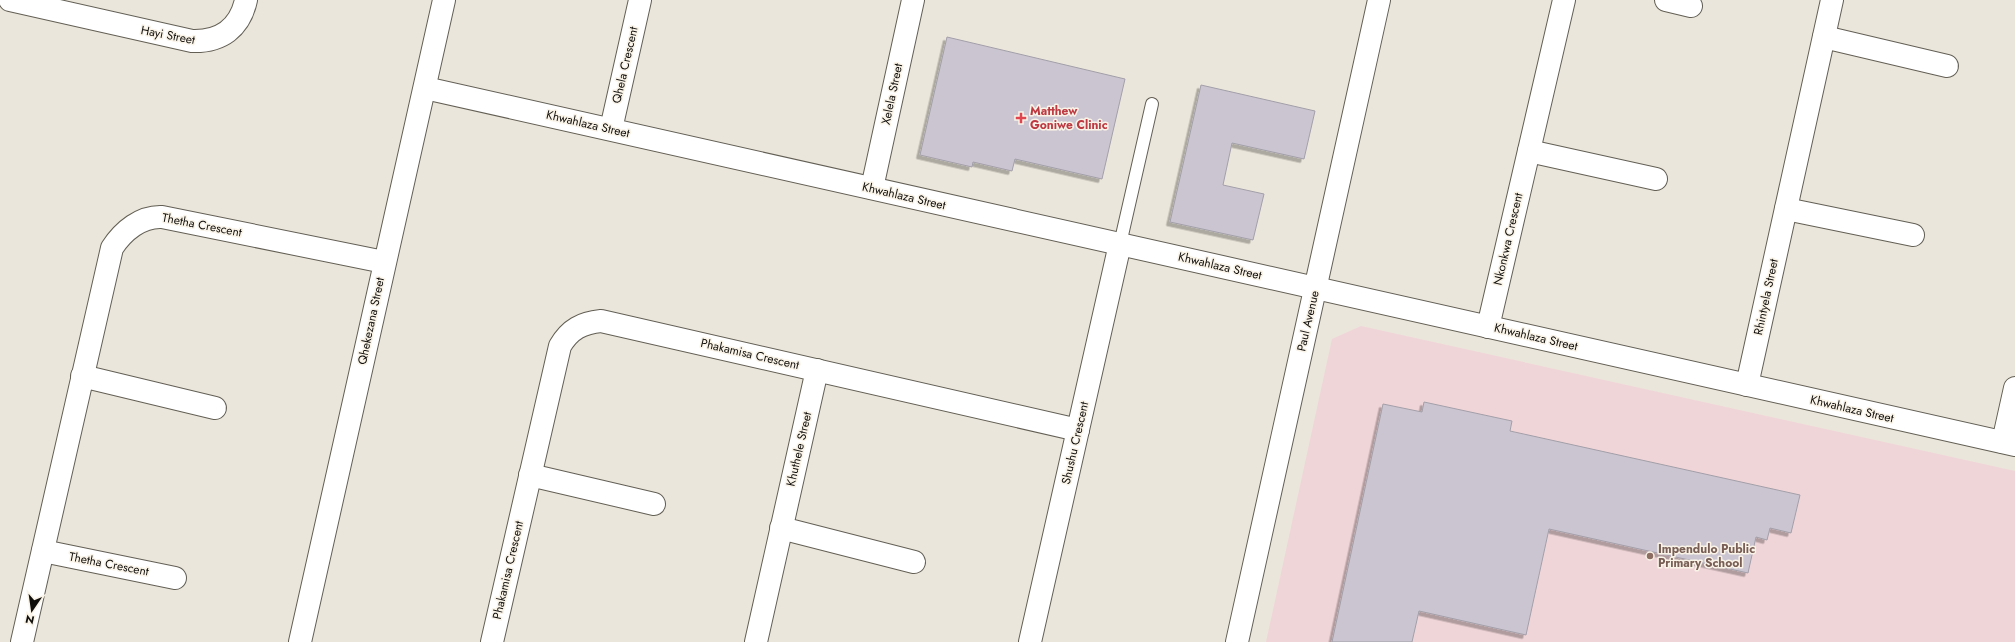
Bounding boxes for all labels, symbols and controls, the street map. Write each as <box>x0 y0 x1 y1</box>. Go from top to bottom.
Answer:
street label: Hayi Street <box>139 21 197 49</box>
street label: Qhela Crescent <box>607 25 643 105</box>
street label: Xelela Street <box>877 62 907 126</box>
place label: Matthew Goniwe Clinic <box>1030 102 1108 134</box>
street label: Khwahlaza Street <box>544 106 632 142</box>
marker: Matthew Goniwe Clinic <box>1015 112 1027 124</box>
street label: Khwahlaza Street <box>860 178 948 214</box>
street label: Nkonkwa Crescent <box>1489 191 1527 287</box>
street label: Thetha Crescent <box>161 208 244 242</box>
street label: Khwahlaza Street <box>1176 248 1264 284</box>
street label: Rhintyela Street <box>1749 257 1783 337</box>
street label: Qhekezana Street <box>353 276 389 366</box>
street label: Paul Avenue <box>1292 289 1324 353</box>
street label: Khwahlaza Street <box>1492 319 1580 355</box>
street label: Phakamisa Crescent <box>699 334 801 374</box>
street label: Khwahlaza Street <box>1808 391 1896 427</box>
street label: Shushu Crescent <box>1057 400 1093 486</box>
street label: Khuthele Street <box>782 410 816 488</box>
street label: Phakamisa Crescent <box>488 519 528 621</box>
place label: Impendulo Public Primary School <box>1658 540 1755 572</box>
street label: Thetha Crescent <box>68 547 151 581</box>
marker: Impendulo Public Primary School <box>1645 551 1655 561</box>
north arrow <box>12 590 52 630</box>
text: N <box>24 611 36 629</box>

